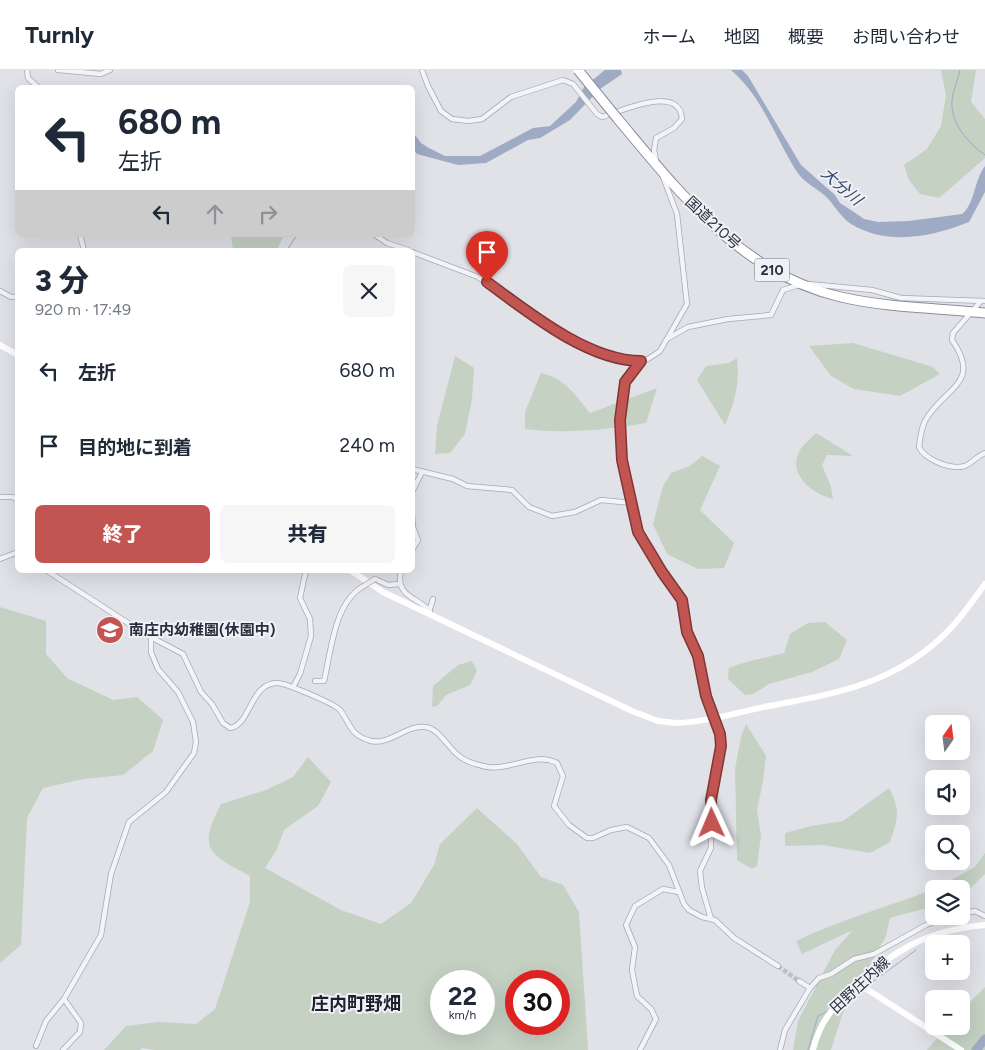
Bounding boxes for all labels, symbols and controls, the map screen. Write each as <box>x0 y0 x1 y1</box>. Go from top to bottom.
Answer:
text: Turnly <box>25 20 94 49</box>
text: ホーム <box>643 26 696 48</box>
text: 地図 <box>724 26 760 48</box>
text: 概要 <box>788 26 824 48</box>
text: お問い合わせ <box>852 26 960 48</box>
text: 680 m <box>118 101 221 143</box>
icon: left <box>35 105 100 170</box>
text: 左折 <box>118 148 162 175</box>
water label: 大分川 <box>817 163 868 211</box>
street label: 国道210号 <box>682 193 744 253</box>
icon: left <box>148 200 176 228</box>
icon: ahead <box>201 200 229 228</box>
icon: right <box>254 200 282 228</box>
pin <box>466 231 508 282</box>
icon: arrive <box>473 238 501 266</box>
road number: 210 <box>754 258 790 282</box>
text: 3 分 <box>35 262 89 299</box>
button: close <box>343 265 395 317</box>
text: 920 m · 17:49 <box>35 300 131 319</box>
icon: left <box>35 357 63 385</box>
text: 680 m <box>340 359 395 382</box>
text: 左折 <box>78 361 116 384</box>
icon: arrive <box>35 432 63 460</box>
text: 240 m <box>340 434 395 457</box>
text: 目的地に到着 <box>78 436 192 459</box>
button: 終了 <box>35 505 210 563</box>
button: 共有 <box>220 505 395 563</box>
school or university icon: 南庄内幼稚園(休園中) <box>95 615 125 645</box>
place label: 南庄内幼稚園(休園中) <box>129 621 276 639</box>
north arrow <box>925 715 970 760</box>
map controls <box>925 715 970 1035</box>
button: sound <box>925 770 970 815</box>
position arrow <box>685 796 737 848</box>
button: search <box>925 825 970 870</box>
button: layers <box>925 880 970 925</box>
button: + <box>925 935 970 980</box>
street label: 田野庄内線 <box>826 953 894 1017</box>
speed limit sign: 30 <box>505 970 570 1035</box>
text: 22 <box>448 981 477 1011</box>
button: − <box>925 990 970 1035</box>
district label: 庄内町野畑 <box>311 993 401 1015</box>
text: km/h <box>449 1008 476 1022</box>

